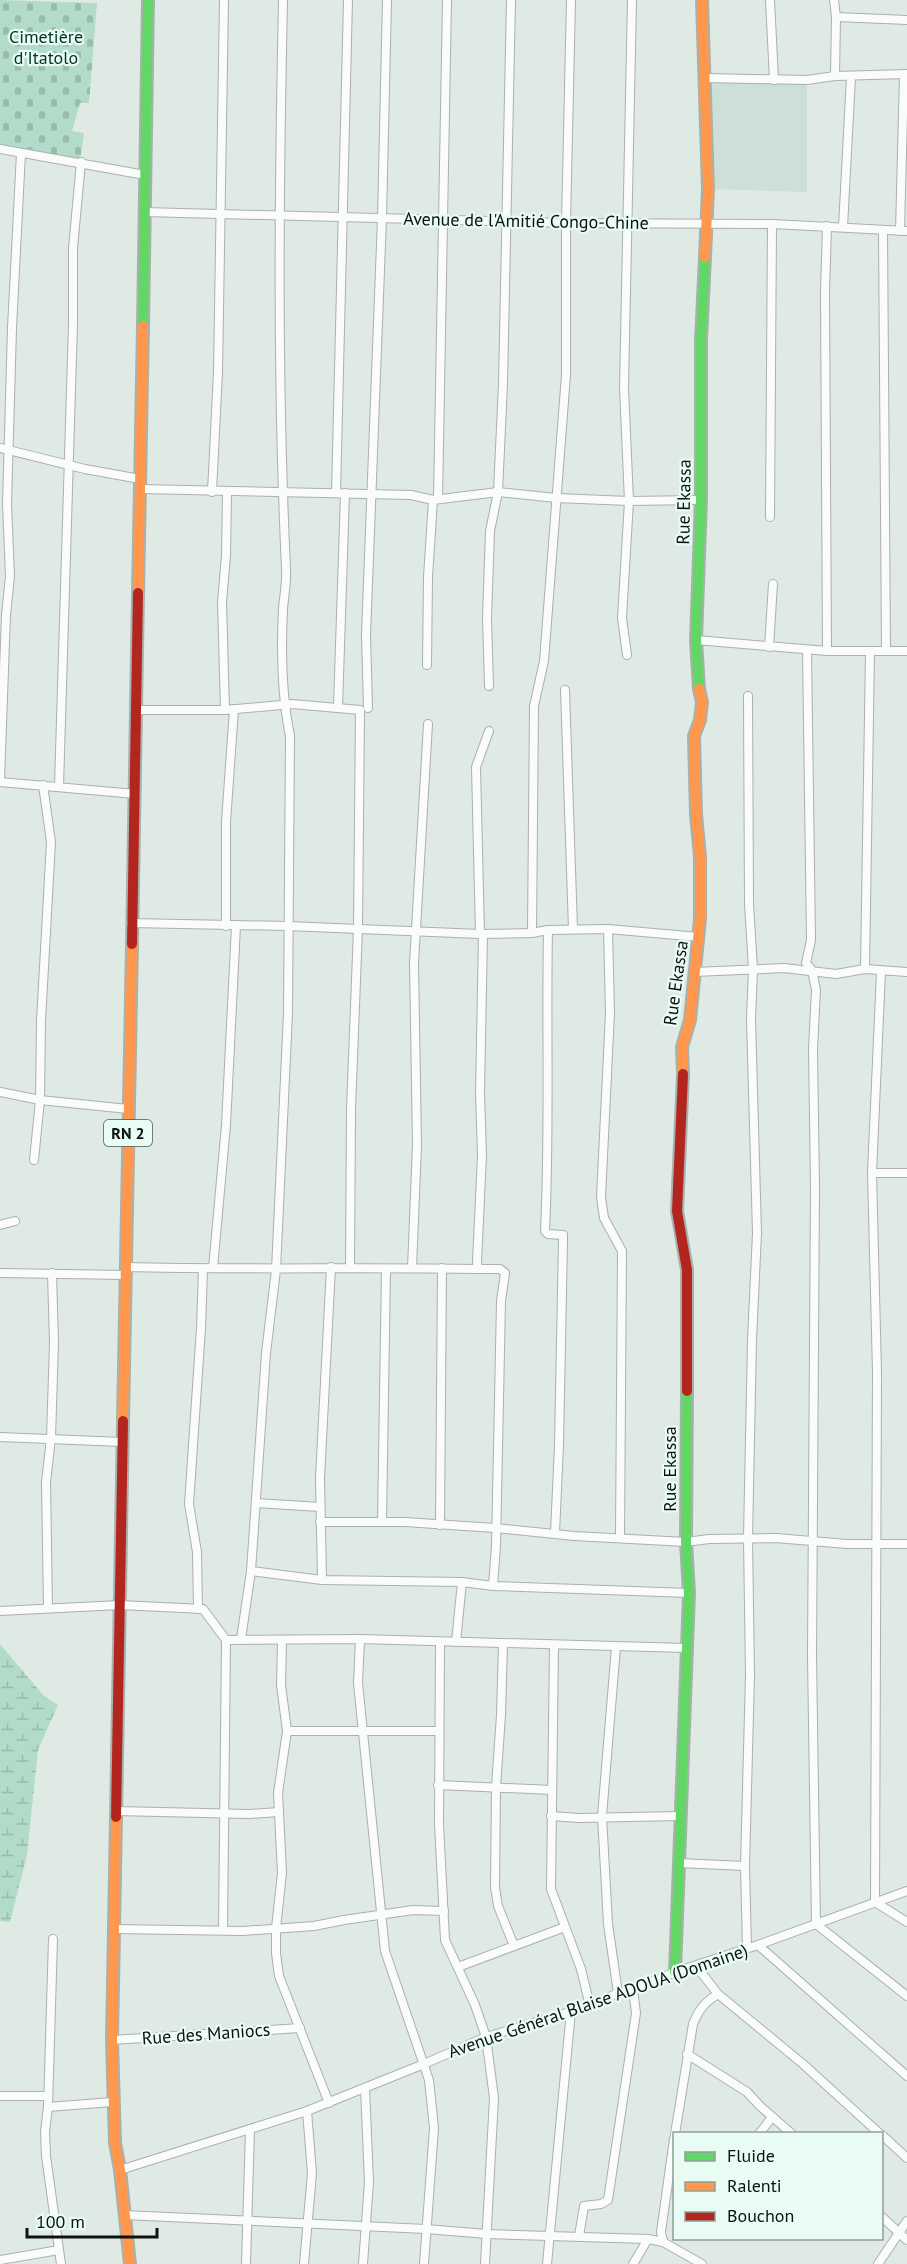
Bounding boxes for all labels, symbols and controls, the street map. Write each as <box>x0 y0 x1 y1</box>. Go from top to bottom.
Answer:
park label: Cimetière d'Itatolo <box>9 25 83 69</box>
street label: Avenue de l'Amitié Congo-Chine <box>403 207 649 234</box>
street label: Rue Ekassa <box>671 459 696 545</box>
street label: Rue Ekassa <box>658 939 693 1027</box>
road number: RN 2 <box>104 1120 152 1146</box>
street label: Rue Ekassa <box>658 1426 681 1512</box>
street label: Avenue Général Blaise ADOUA (Domaine) <box>445 1938 751 2063</box>
street label: Rue des Maniocs <box>141 2018 271 2049</box>
legend <box>673 2132 883 2240</box>
text: Fluide <box>727 2144 775 2167</box>
text: Ralenti <box>727 2174 782 2197</box>
scale bar <box>27 2201 158 2239</box>
text: Bouchon <box>727 2204 794 2227</box>
text: 100 m <box>36 2210 85 2233</box>

